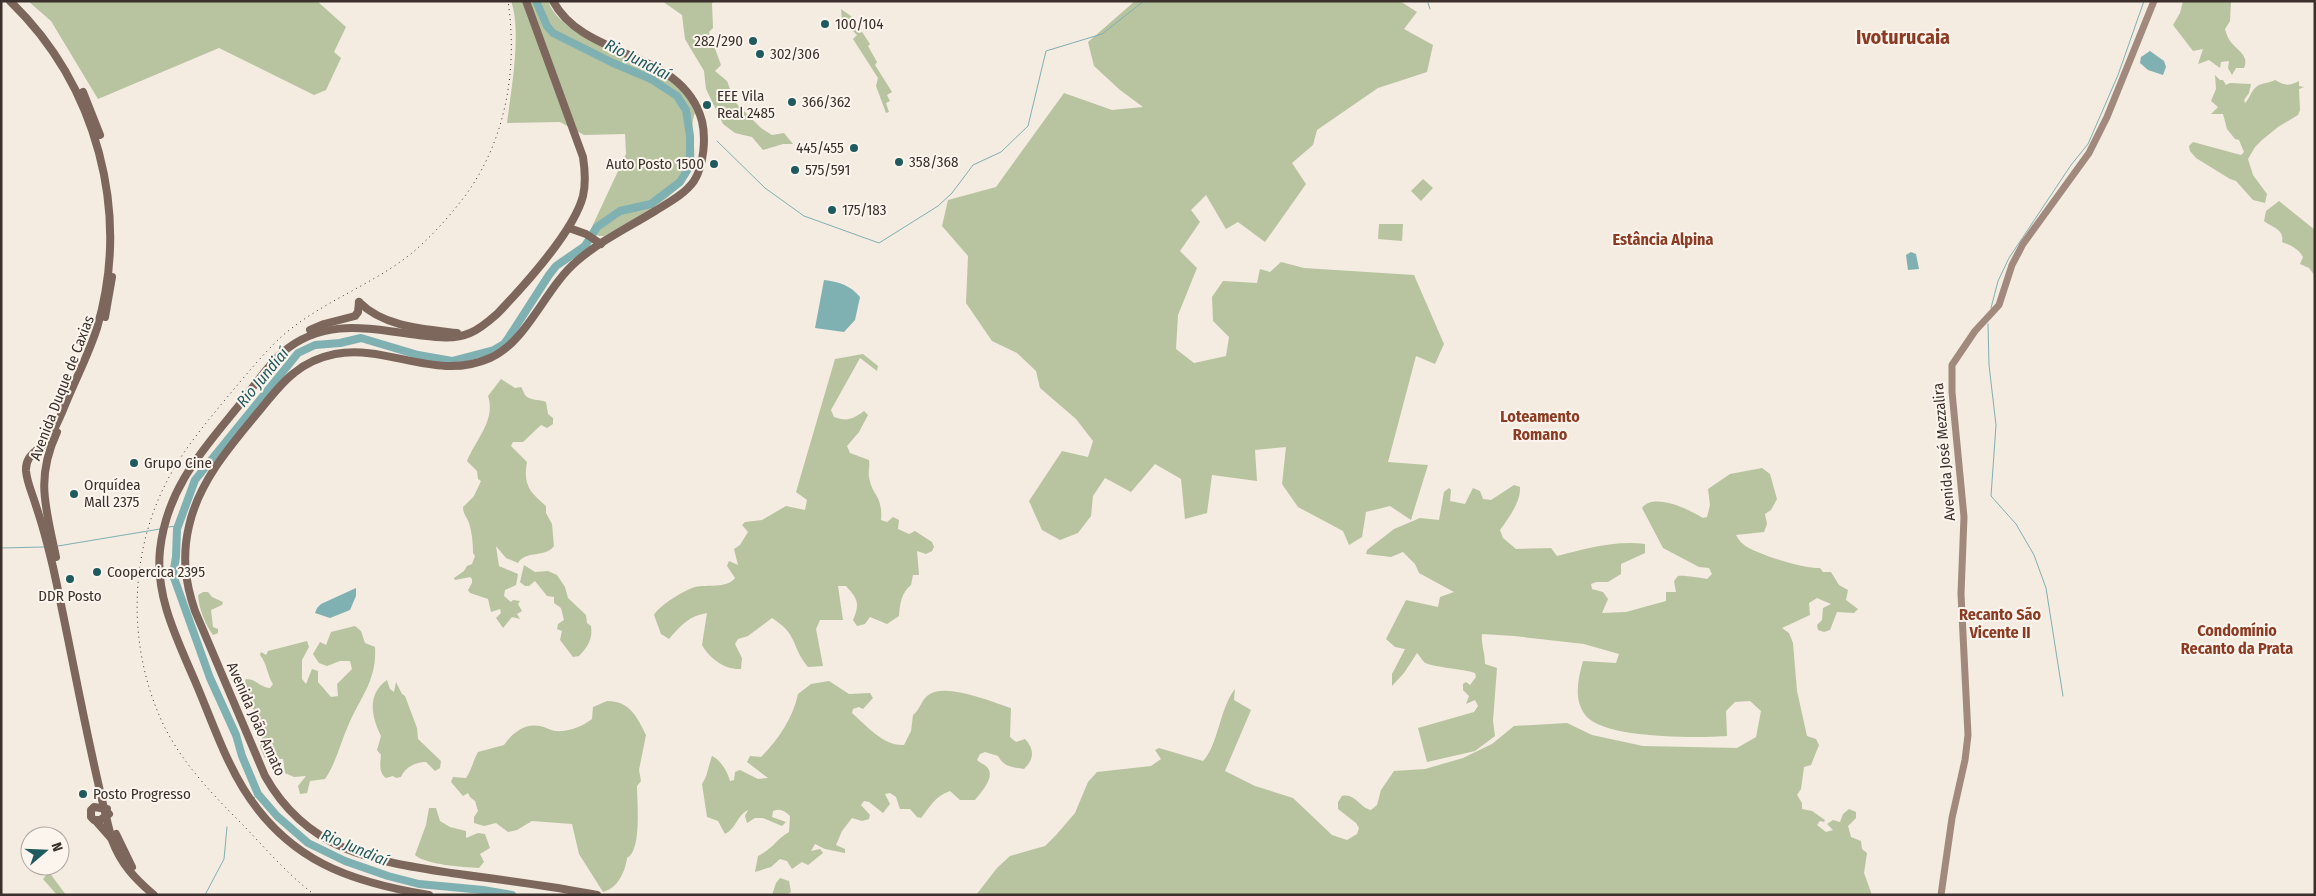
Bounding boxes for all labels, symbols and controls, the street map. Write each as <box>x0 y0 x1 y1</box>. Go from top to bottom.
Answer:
place label: 100/104 <box>835 15 884 33</box>
marker: 100/104 <box>819 18 831 30</box>
district label: Ivoturucaia <box>1856 25 1950 49</box>
place label: 282/290 <box>694 32 743 50</box>
water label: Rio Jundiaí <box>602 35 674 84</box>
marker: 282/290 <box>747 35 759 47</box>
place label: 302/306 <box>770 45 820 63</box>
marker: 302/306 <box>754 48 766 60</box>
place label: EEE Vila Real 2485 <box>717 87 775 122</box>
place label: 366/362 <box>802 93 851 111</box>
marker: 366/362 <box>786 96 798 108</box>
marker: EEE Vila Real 2485 <box>701 99 713 111</box>
place label: 445/455 <box>796 139 844 157</box>
marker: 445/455 <box>848 142 860 154</box>
place label: 358/368 <box>909 153 958 171</box>
place label: Auto Posto 1500 <box>606 155 704 173</box>
marker: 358/368 <box>893 156 905 168</box>
marker: Auto Posto 1500 <box>708 158 720 170</box>
place label: 575/591 <box>805 161 850 179</box>
marker: 575/591 <box>789 164 801 176</box>
place label: 175/183 <box>842 201 887 219</box>
marker: 175/183 <box>826 204 838 216</box>
district label: Estância Alpina <box>1613 230 1714 249</box>
street label: Avenida Duque de Caxias <box>26 313 98 463</box>
water label: Rio Jundiaí <box>232 343 293 411</box>
street label: Avenida José Mezzalira <box>1929 382 1959 522</box>
district label: Loteamento Romano <box>1500 407 1580 444</box>
place label: Grupo Cine <box>144 454 212 472</box>
marker: Grupo Cine <box>128 457 140 469</box>
place label: Orquídea Mall 2375 <box>84 476 141 511</box>
marker: Orquídea Mall 2375 <box>68 488 80 500</box>
place label: Coopercica 2395 <box>107 563 205 581</box>
marker: Coopercica 2395 <box>91 566 103 578</box>
marker: DDR Posto <box>64 573 76 585</box>
place label: DDR Posto <box>38 587 102 605</box>
district label: Recanto São Vicente II <box>1959 605 2041 642</box>
district label: Condomínio Recanto da Prata <box>2181 621 2293 658</box>
street label: Avenida João Amato <box>223 659 289 779</box>
place label: Posto Progresso <box>93 785 191 803</box>
marker: Posto Progresso <box>77 788 89 800</box>
water label: Rio Jundiaí <box>319 825 392 870</box>
north arrow <box>20 826 70 876</box>
text: N <box>47 840 66 854</box>

